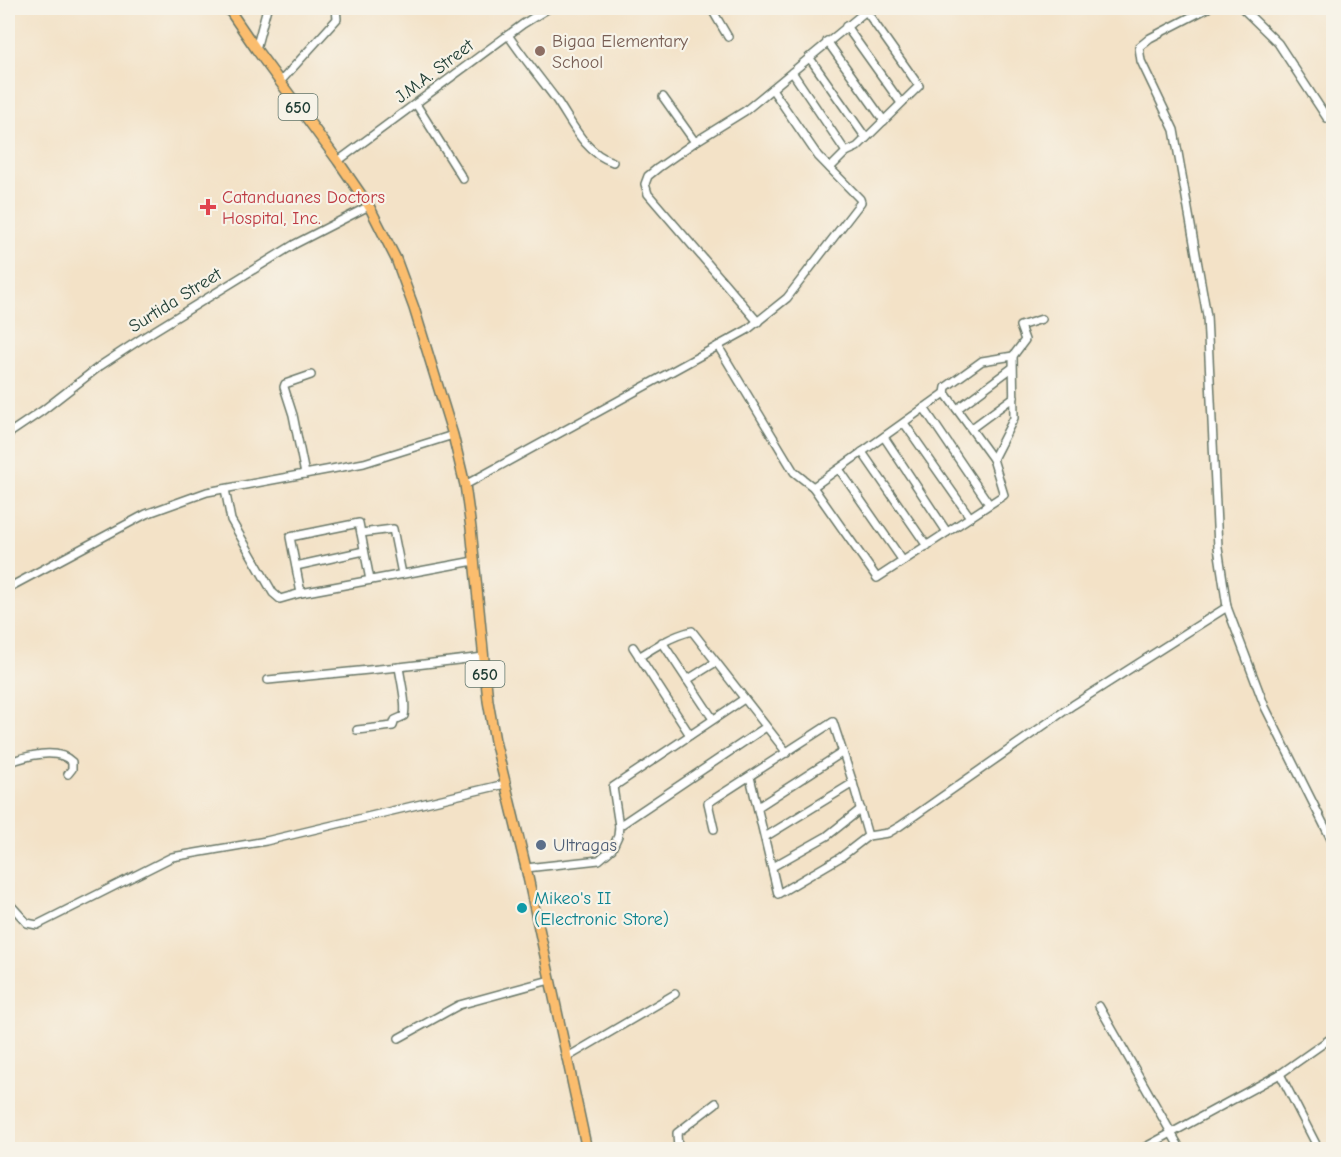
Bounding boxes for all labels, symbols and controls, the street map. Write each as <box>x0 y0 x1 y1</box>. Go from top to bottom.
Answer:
place label: Bigaa Elementary School <box>552 31 689 73</box>
street label: J.M.A. Street <box>391 34 478 108</box>
marker: Bigaa Elementary School <box>533 44 547 58</box>
road number: 650 <box>278 94 318 120</box>
place label: Catanduanes Doctors Hospital, Inc. <box>222 187 385 229</box>
marker: Catanduanes Doctors Hospital, Inc. <box>199 198 217 216</box>
street label: Surtida Street <box>125 263 226 337</box>
road number: 650 <box>466 661 504 687</box>
place label: Ultragas <box>553 835 617 856</box>
marker: Ultragas <box>534 838 548 852</box>
place label: Mikeo's II (Electronic Store) <box>534 888 669 930</box>
marker: Mikeo's II (Electronic Store) <box>515 901 529 915</box>

